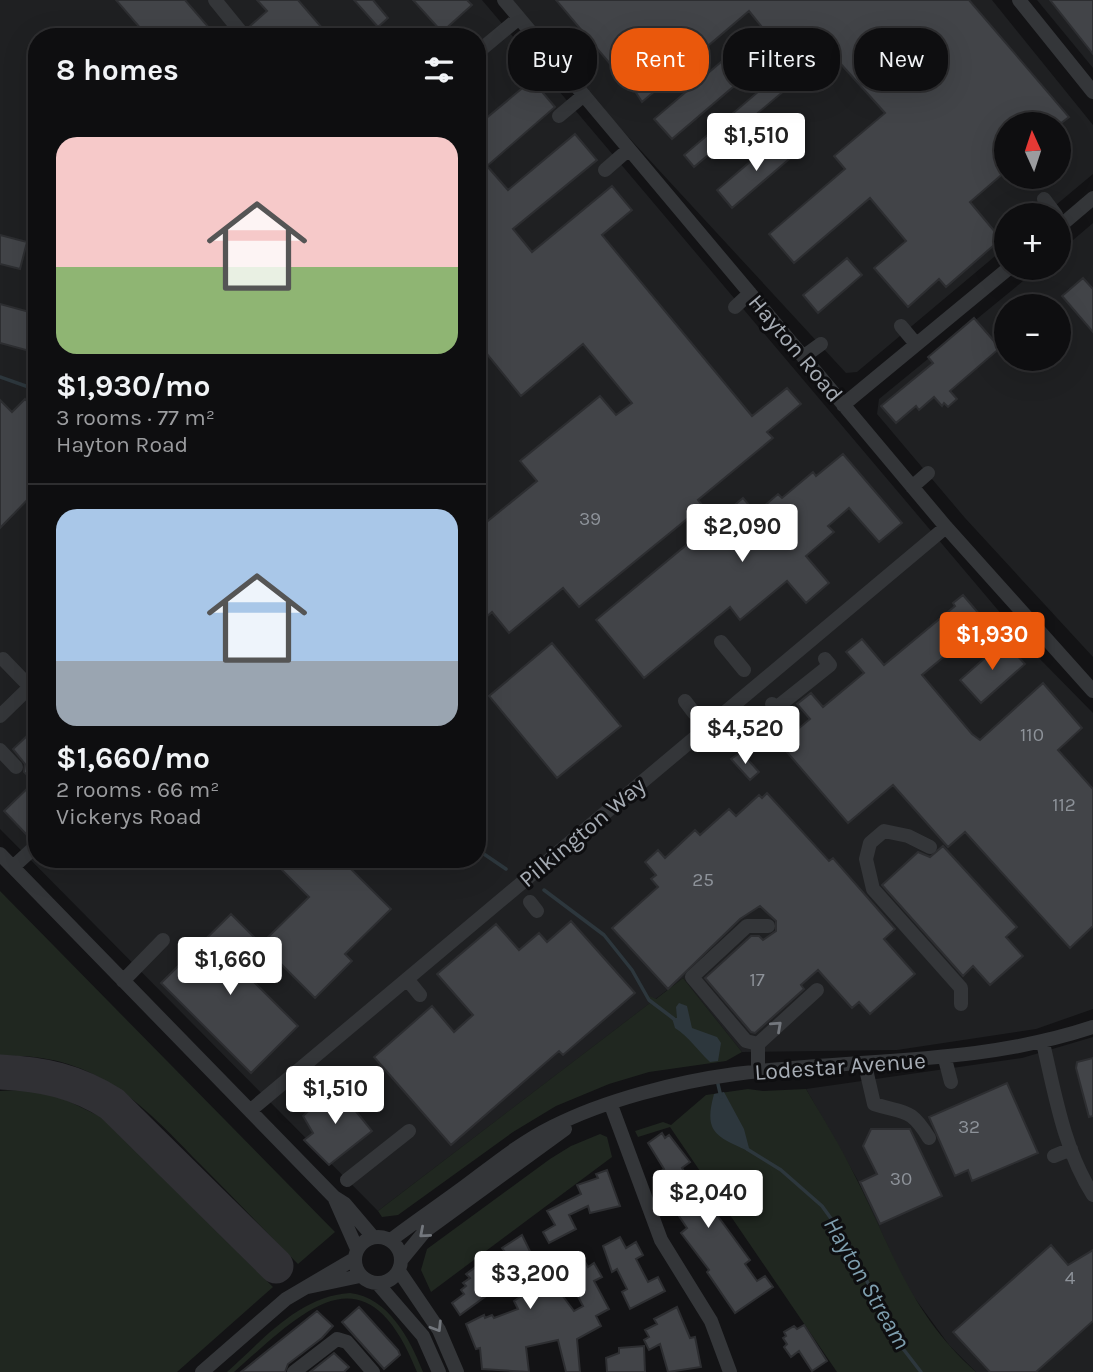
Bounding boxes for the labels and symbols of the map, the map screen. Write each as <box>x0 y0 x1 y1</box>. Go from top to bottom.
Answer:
north arrow <box>994 112 1071 189</box>
pin: $1,510 <box>699 114 813 173</box>
street label: Hayton Road <box>743 289 848 408</box>
pin: $2,090 <box>685 504 799 564</box>
house number: 39 <box>579 508 601 530</box>
pin: $1,930 <box>935 612 1049 672</box>
pin: $4,520 <box>688 706 802 766</box>
house number: 110 <box>1020 724 1044 746</box>
street label: Pilkington Way <box>514 772 651 893</box>
house number: 112 <box>1052 794 1076 816</box>
house number: 25 <box>692 869 714 891</box>
pin: $1,660 <box>173 937 287 997</box>
house number: 17 <box>749 969 765 991</box>
one-way arrow <box>769 1022 782 1035</box>
street label: Lodestar Avenue <box>753 1047 927 1086</box>
pin: $1,510 <box>278 1066 392 1126</box>
house number: 32 <box>958 1116 980 1138</box>
house number: 30 <box>890 1168 912 1190</box>
pin: $2,040 <box>651 1170 765 1230</box>
water label: Hayton Stream <box>818 1212 916 1354</box>
one-way arrow <box>419 1225 432 1237</box>
pin: $3,200 <box>473 1252 587 1311</box>
house number: 4 <box>1065 1267 1076 1289</box>
one-way arrow <box>428 1320 441 1333</box>

